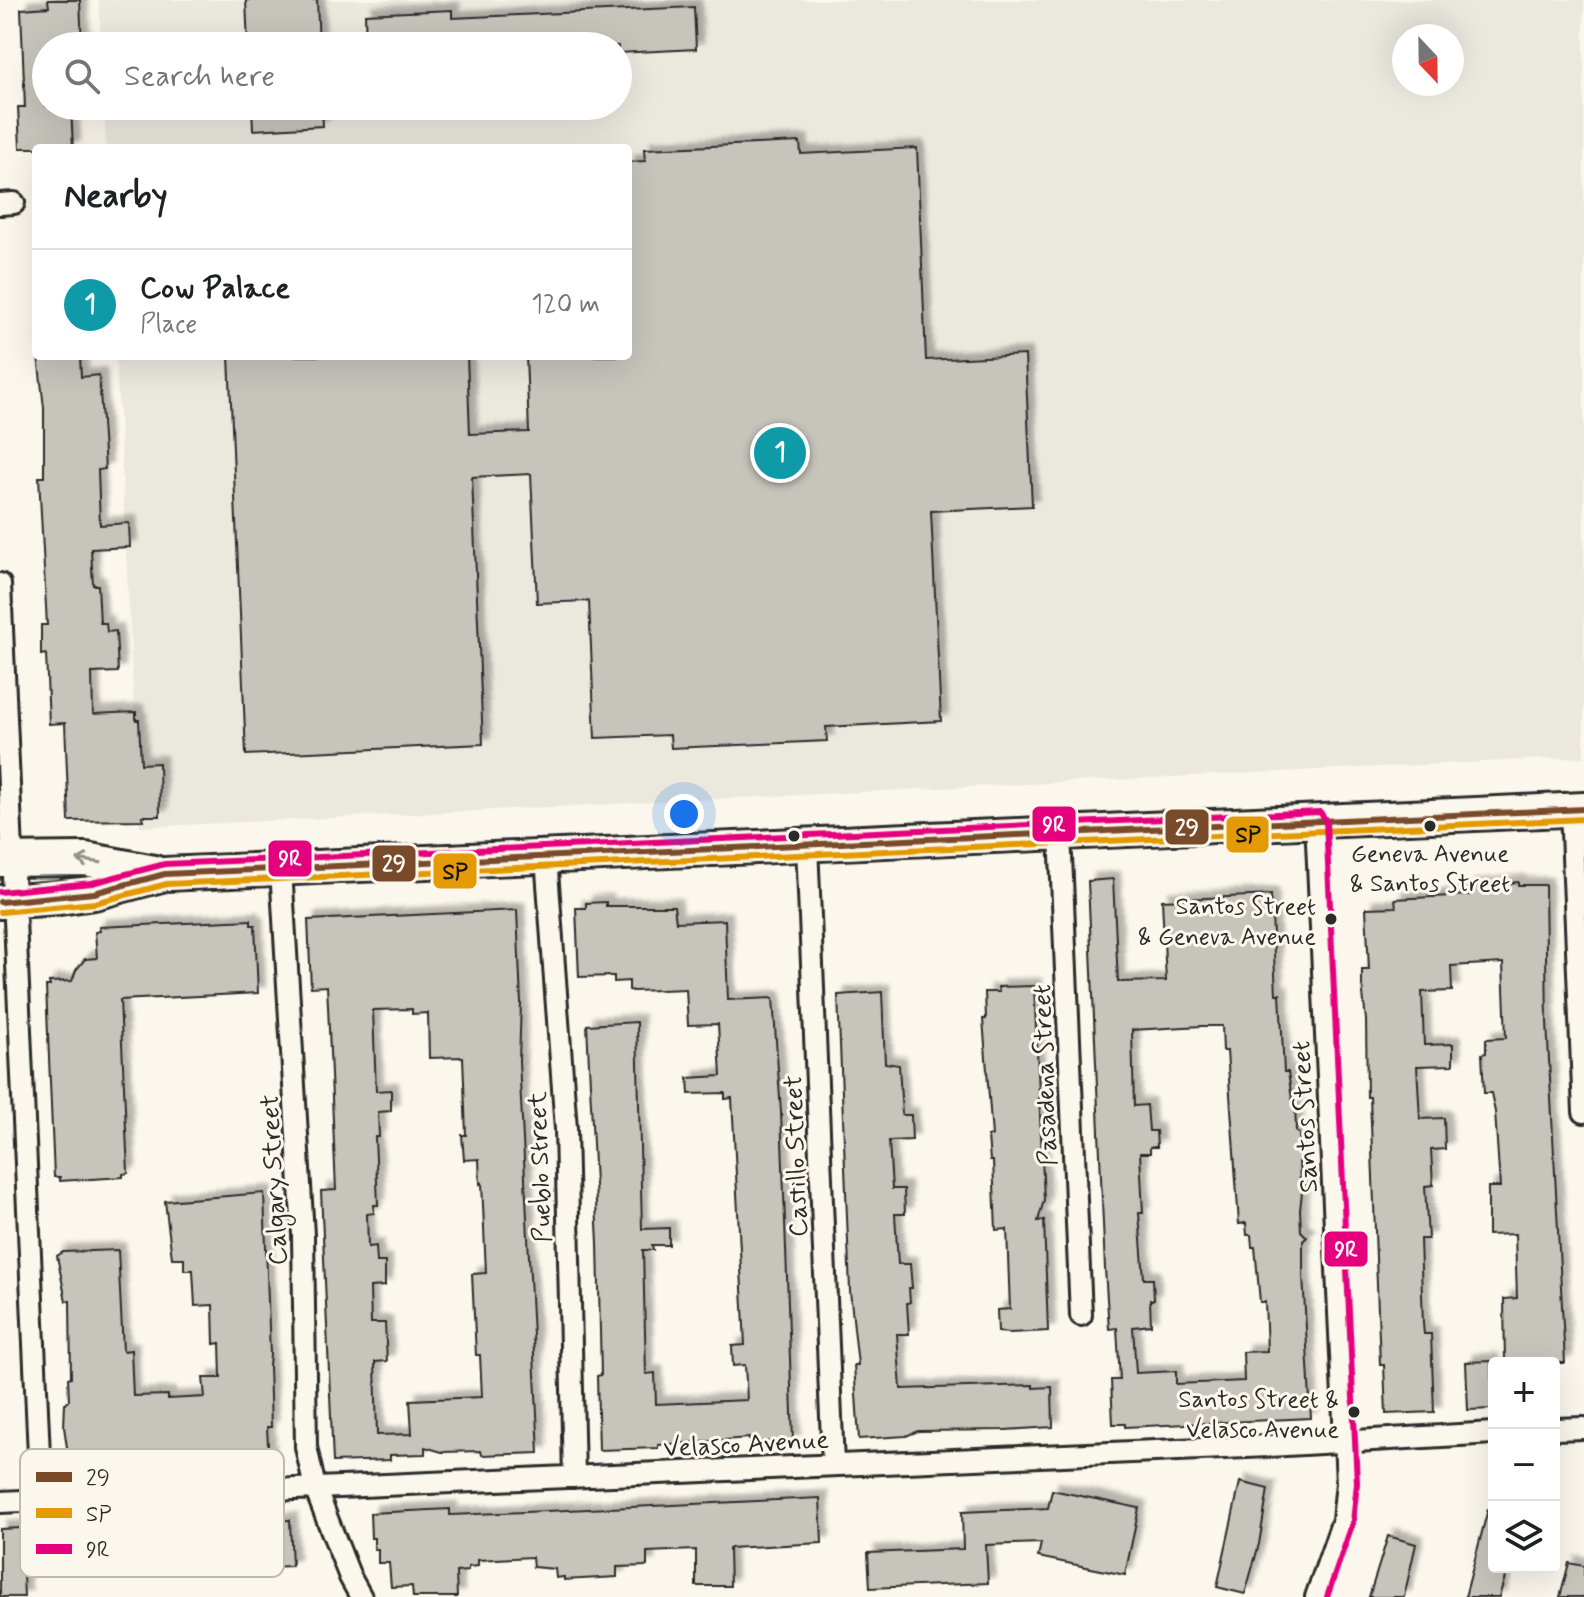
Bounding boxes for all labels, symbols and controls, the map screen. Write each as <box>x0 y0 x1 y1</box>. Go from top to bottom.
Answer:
north arrow <box>1392 24 1464 96</box>
search box <box>32 32 632 120</box>
icon: search <box>60 54 104 98</box>
text: Search here <box>124 57 275 96</box>
text: Nearby <box>64 174 168 219</box>
text: Cow Palace <box>140 269 290 308</box>
text: 1 <box>84 288 96 322</box>
text: 120 m <box>531 288 600 322</box>
text: Place <box>140 308 197 342</box>
pin: 1 <box>754 423 806 483</box>
your location <box>664 794 704 834</box>
line badge: 9R <box>1031 805 1077 843</box>
line badge: 29 <box>1164 808 1210 846</box>
text: 9R <box>1042 812 1066 840</box>
text: 29 <box>1175 815 1199 843</box>
line badge: SP <box>1225 815 1270 854</box>
marker: Geneva Avenue & Santos Street <box>1422 818 1438 834</box>
text: SP <box>1235 822 1261 850</box>
unlabelled marker <box>786 828 802 844</box>
line badge: 9R <box>267 839 313 878</box>
place label: Geneva Avenue & Santos Street <box>1350 839 1510 900</box>
line badge: 29 <box>371 844 417 883</box>
text: 9R <box>278 846 302 874</box>
text: 29 <box>382 851 406 879</box>
line badge: SP <box>432 852 478 890</box>
one-way arrow <box>77 853 103 868</box>
text: SP <box>442 859 468 887</box>
place label: Santos Street & Geneva Avenue <box>1138 892 1316 953</box>
marker: Santos Street & Geneva Avenue <box>1323 911 1339 927</box>
street label: Pasadena Street <box>1026 984 1066 1166</box>
street label: Santos Street <box>1285 1040 1327 1194</box>
street label: Castillo Street <box>777 1074 817 1238</box>
street label: Pueblo Street <box>521 1091 561 1243</box>
street label: Calgary Street <box>254 1093 298 1266</box>
line badge: 9R <box>1323 1230 1369 1268</box>
text: 9R <box>1334 1237 1358 1265</box>
map controls <box>1488 1357 1560 1573</box>
button: + <box>1488 1357 1560 1429</box>
place label: Santos Street & Velasco Avenue <box>1178 1385 1339 1446</box>
marker: Santos Street & Velasco Avenue <box>1346 1404 1362 1420</box>
street label: Velasco Avenue <box>662 1424 830 1466</box>
button: − <box>1488 1429 1560 1501</box>
legend <box>20 1449 284 1577</box>
text: 29 <box>86 1465 110 1493</box>
text: SP <box>86 1501 112 1529</box>
button: layers <box>1488 1501 1560 1573</box>
text: 9R <box>86 1537 110 1565</box>

